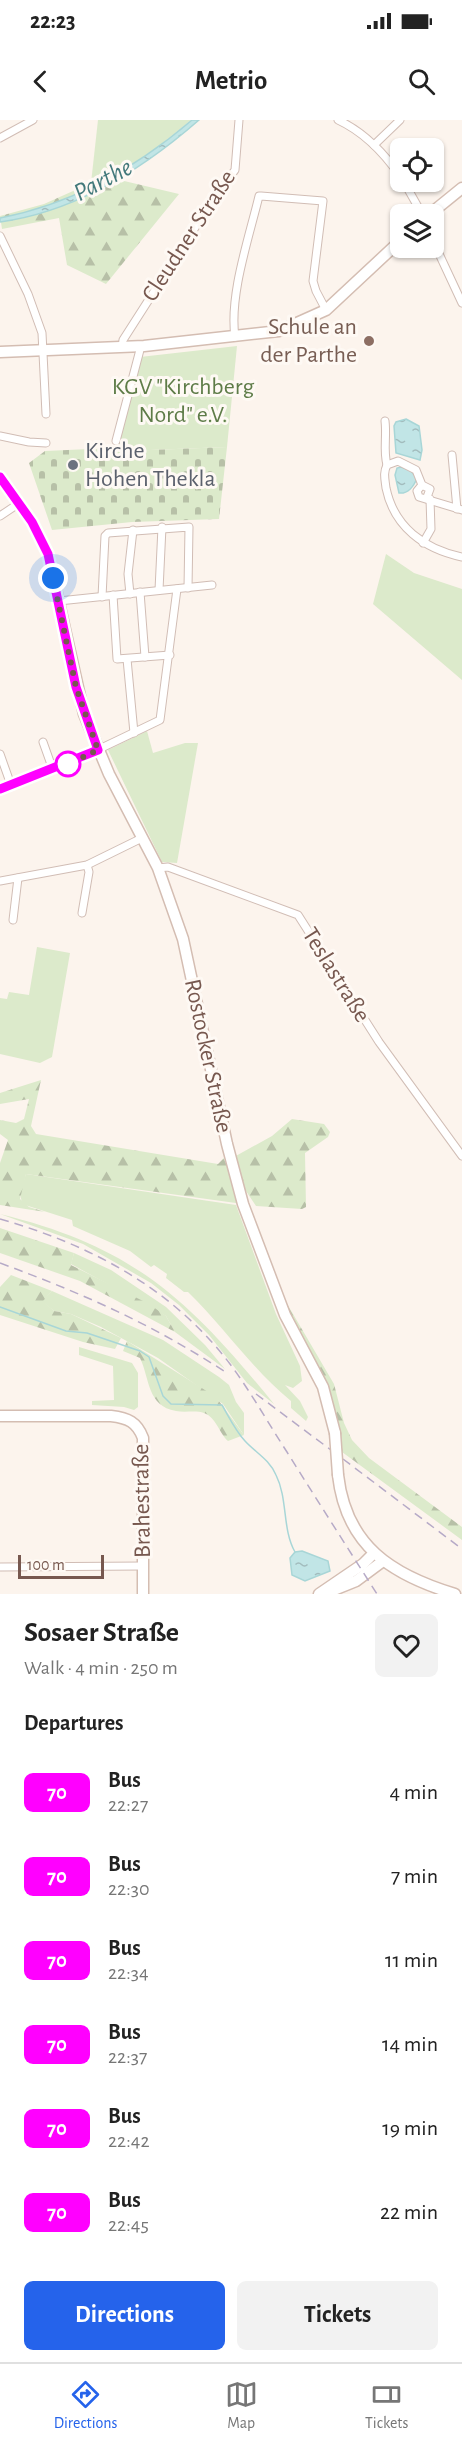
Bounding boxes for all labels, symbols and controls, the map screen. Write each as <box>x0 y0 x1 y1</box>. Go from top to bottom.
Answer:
text: 22:23 <box>30 10 76 32</box>
icon: back <box>24 65 57 98</box>
icon: search <box>405 65 438 98</box>
text: Metrio <box>195 67 267 94</box>
map controls <box>390 138 444 258</box>
button: locate <box>390 138 444 192</box>
water label: Parthe <box>69 154 137 206</box>
street label: Cleudner Straße <box>138 166 240 306</box>
button: layers <box>390 204 444 258</box>
place label: Schule an der Parthe <box>260 315 357 367</box>
marker: Schule an der Parthe <box>362 334 376 348</box>
park label: KGV "Kirchberg Nord" e.V. <box>112 375 255 427</box>
place label: Kirche Hohen Thekla <box>85 439 216 491</box>
marker: Kirche Hohen Thekla <box>66 458 80 472</box>
your location <box>38 563 68 593</box>
unlabelled marker <box>55 751 81 777</box>
street label: Teslastraße <box>298 923 374 1027</box>
street label: Rostocker Straße <box>180 977 236 1135</box>
street label: Brahestraße <box>129 1444 155 1558</box>
scale bar <box>18 1552 104 1580</box>
text: 100 m <box>27 1557 65 1573</box>
button: heart <box>375 1614 438 1677</box>
text: Sosaer Straße <box>24 1619 179 1647</box>
text: Walk · 4 min · 250 m <box>24 1658 178 1678</box>
text: Departures <box>24 1712 124 1734</box>
text: Bus <box>108 1769 141 1791</box>
text: 4 min <box>390 1781 438 1803</box>
text: 70 <box>47 1782 67 1803</box>
text: 22:27 <box>108 1795 148 1815</box>
text: Bus <box>108 1853 141 1875</box>
text: 7 min <box>391 1865 438 1887</box>
text: 70 <box>47 1866 67 1887</box>
text: 22:30 <box>108 1879 150 1899</box>
text: Bus <box>108 1937 141 1959</box>
text: 11 min <box>385 1949 438 1971</box>
text: 70 <box>47 1950 67 1971</box>
text: 22:34 <box>108 1963 149 1983</box>
text: Bus <box>108 2021 141 2043</box>
text: 14 min <box>382 2033 438 2055</box>
text: 70 <box>47 2034 67 2055</box>
text: 22:37 <box>108 2047 147 2067</box>
text: Bus <box>108 2105 141 2127</box>
text: 19 min <box>382 2117 438 2139</box>
text: 70 <box>47 2118 67 2139</box>
text: 22:42 <box>108 2131 150 2151</box>
text: Bus <box>108 2189 141 2211</box>
text: 22 min <box>380 2201 438 2223</box>
text: 70 <box>47 2202 67 2223</box>
text: 22:45 <box>108 2215 149 2235</box>
button: Directions <box>24 2281 225 2350</box>
button: Tickets <box>237 2281 438 2350</box>
tab: Directions <box>54 2378 117 2433</box>
tab: Map <box>225 2378 258 2433</box>
tab: Tickets <box>365 2378 408 2433</box>

